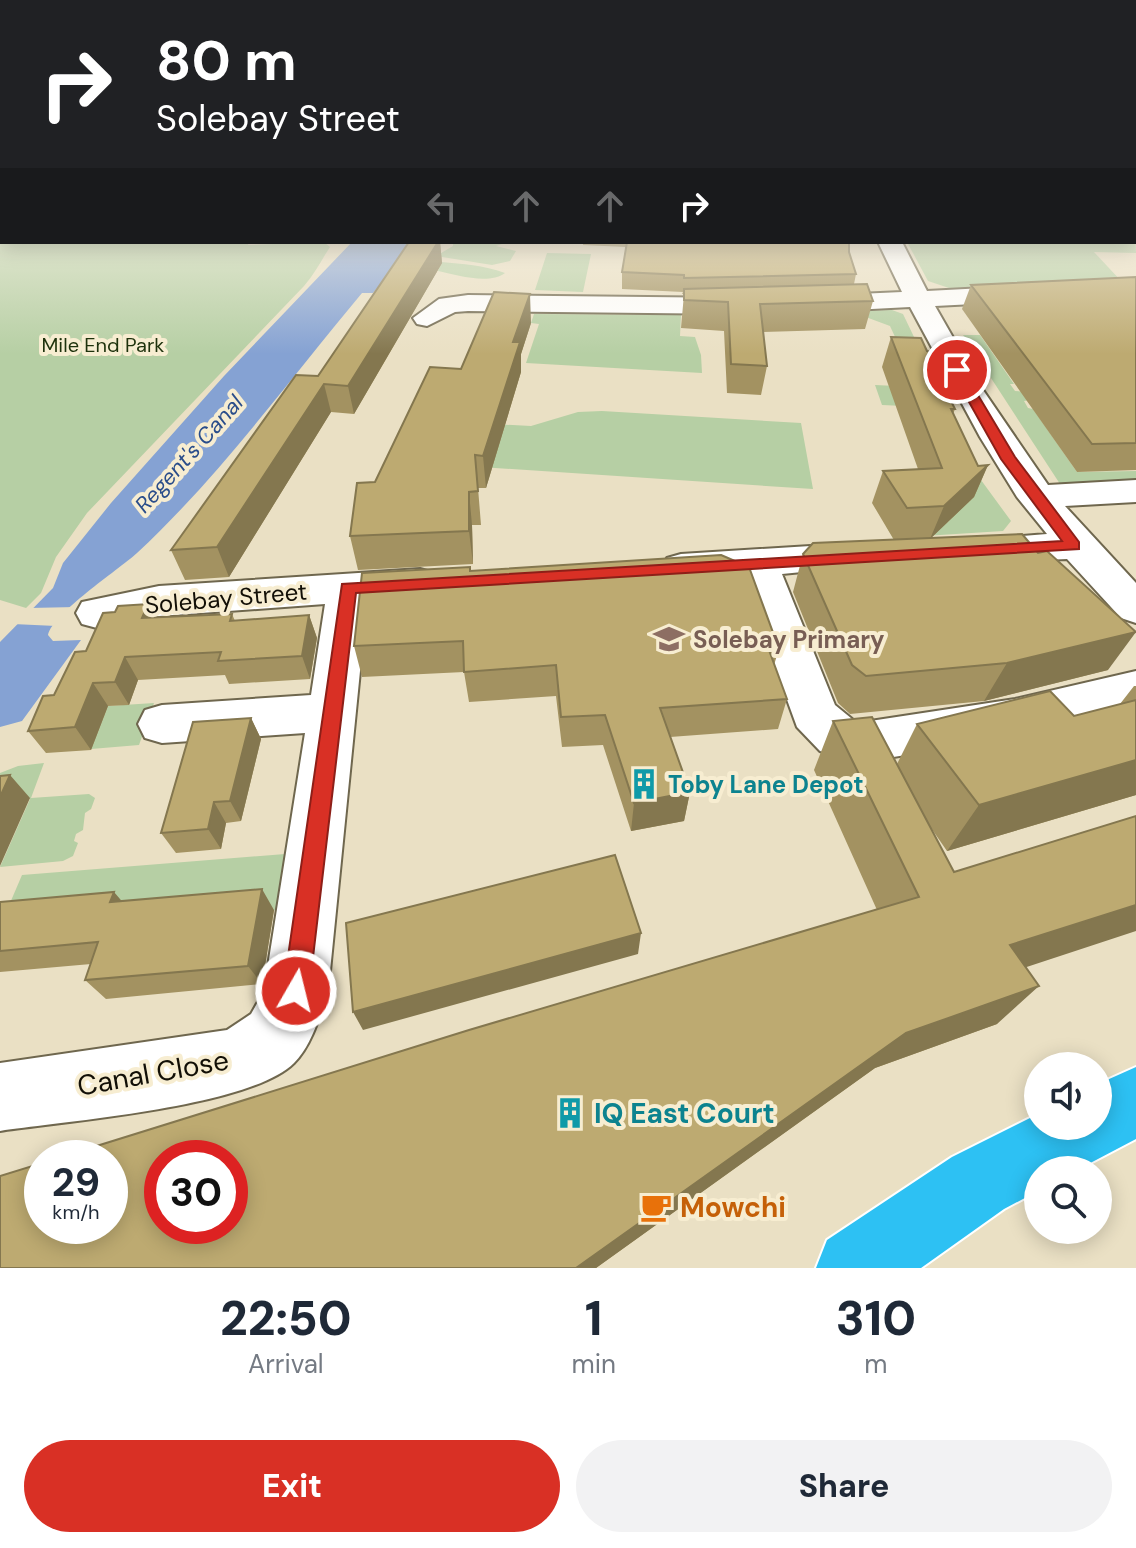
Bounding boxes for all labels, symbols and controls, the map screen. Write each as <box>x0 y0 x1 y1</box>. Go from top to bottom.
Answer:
text: 80 m <box>156 24 297 97</box>
icon: right <box>24 32 128 136</box>
text: Solebay Street <box>156 95 400 142</box>
icon: left <box>420 184 464 228</box>
icon: ahead <box>504 184 548 228</box>
icon: ahead <box>588 184 632 228</box>
icon: right <box>672 184 716 228</box>
park label: Mile End Park <box>42 332 164 358</box>
pin <box>923 336 991 404</box>
icon: arrive <box>935 348 979 392</box>
water label: Regent's Canal <box>128 388 250 519</box>
street label: Solebay Street <box>144 575 308 621</box>
school or university icon: Solebay Primary <box>652 622 686 656</box>
place label: Solebay Primary <box>693 624 885 655</box>
building icon: Toby Lane Depot <box>627 767 661 801</box>
place label: Toby Lane Depot <box>668 769 864 800</box>
position arrow <box>254 949 338 1033</box>
street label: Canal Close <box>74 1041 232 1105</box>
map controls <box>1024 1052 1112 1244</box>
button: sound <box>1024 1052 1112 1140</box>
place label: IQ East Court <box>594 1095 775 1132</box>
building icon: IQ East Court <box>553 1096 587 1130</box>
speed limit sign: 30 <box>144 1140 248 1244</box>
text: 29 <box>52 1156 100 1208</box>
button: search <box>1024 1156 1112 1244</box>
place label: Mowchi <box>680 1189 786 1226</box>
cafe icon: Mowchi <box>639 1190 673 1224</box>
text: km/h <box>52 1199 100 1225</box>
text: 22:50 <box>220 1287 352 1350</box>
text: 1 <box>585 1287 603 1350</box>
text: 310 <box>836 1287 916 1350</box>
text: Arrival <box>248 1347 324 1381</box>
text: min <box>572 1347 616 1381</box>
text: m <box>864 1347 888 1381</box>
button: Exit <box>24 1440 560 1532</box>
button: Share <box>576 1440 1112 1532</box>

